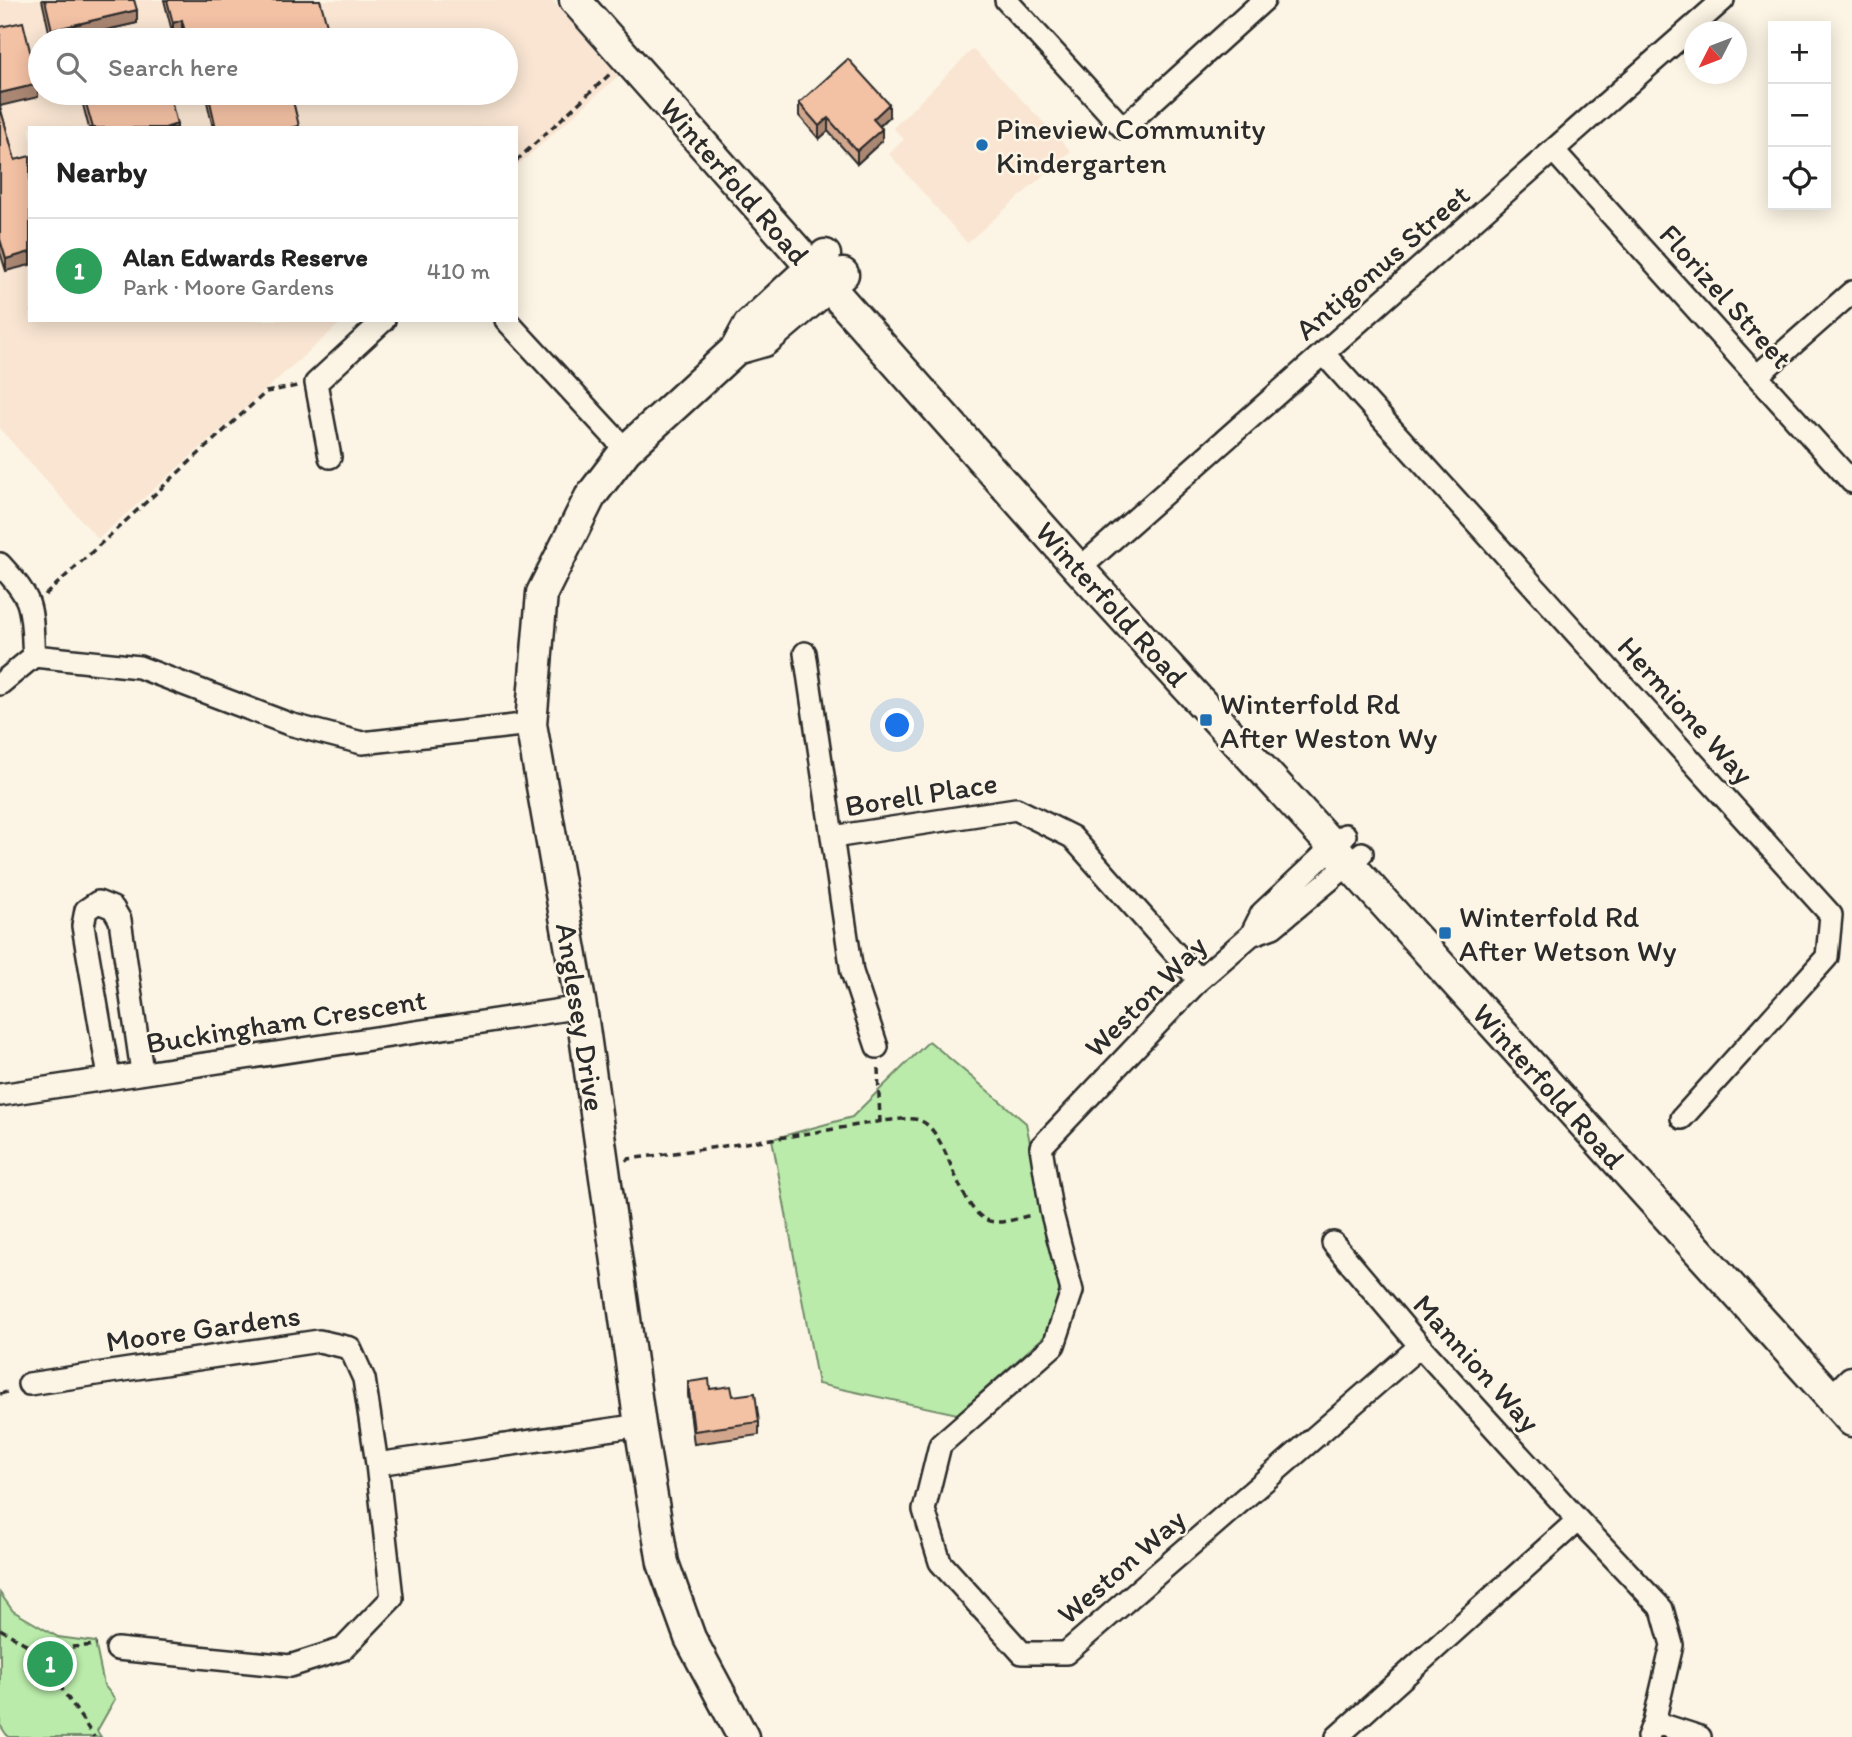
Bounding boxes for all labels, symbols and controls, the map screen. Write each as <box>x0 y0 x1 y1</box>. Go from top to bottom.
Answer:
north arrow <box>1684 21 1747 84</box>
map controls <box>1768 21 1831 210</box>
button: + <box>1768 21 1831 84</box>
search box <box>28 28 518 105</box>
icon: search <box>52 48 90 86</box>
text: Search here <box>108 51 238 83</box>
button: − <box>1768 84 1831 147</box>
street label: Winterfold Road <box>652 89 818 273</box>
place label: Pineview Community Kindergarten <box>996 110 1266 181</box>
marker: Pineview Community Kindergarten <box>974 137 990 153</box>
button: locate <box>1768 147 1831 210</box>
text: Nearby <box>56 153 147 190</box>
street label: Antigonus Street <box>1287 176 1477 348</box>
street label: Florizel Street <box>1651 216 1801 376</box>
text: Alan Edwards Reserve <box>123 241 368 273</box>
text: 1 <box>74 257 84 285</box>
text: 410 m <box>427 257 490 285</box>
text: Park · Moore Gardens <box>123 273 334 301</box>
street label: Winterfold Road <box>1028 513 1196 695</box>
street label: Hermione Way <box>1610 628 1762 792</box>
place label: Winterfold Rd After Weston Wy <box>1220 685 1437 756</box>
your location <box>880 708 914 742</box>
marker: Winterfold Rd After Weston Wy <box>1198 712 1214 728</box>
street label: Borell Place <box>842 764 1000 824</box>
place label: Winterfold Rd After Wetson Wy <box>1459 898 1677 969</box>
street label: Anglesey Drive <box>548 920 614 1114</box>
marker: Winterfold Rd After Wetson Wy <box>1437 925 1453 941</box>
street label: Weston Way <box>1076 927 1214 1065</box>
street label: Buckingham Crescent <box>143 981 429 1061</box>
street label: Winterfold Road <box>1465 995 1633 1177</box>
street label: Mannion Way <box>1405 1286 1549 1440</box>
street label: Moore Gardens <box>103 1296 303 1360</box>
street label: Weston Way <box>1049 1500 1193 1632</box>
pin: 1 <box>27 1638 73 1690</box>

